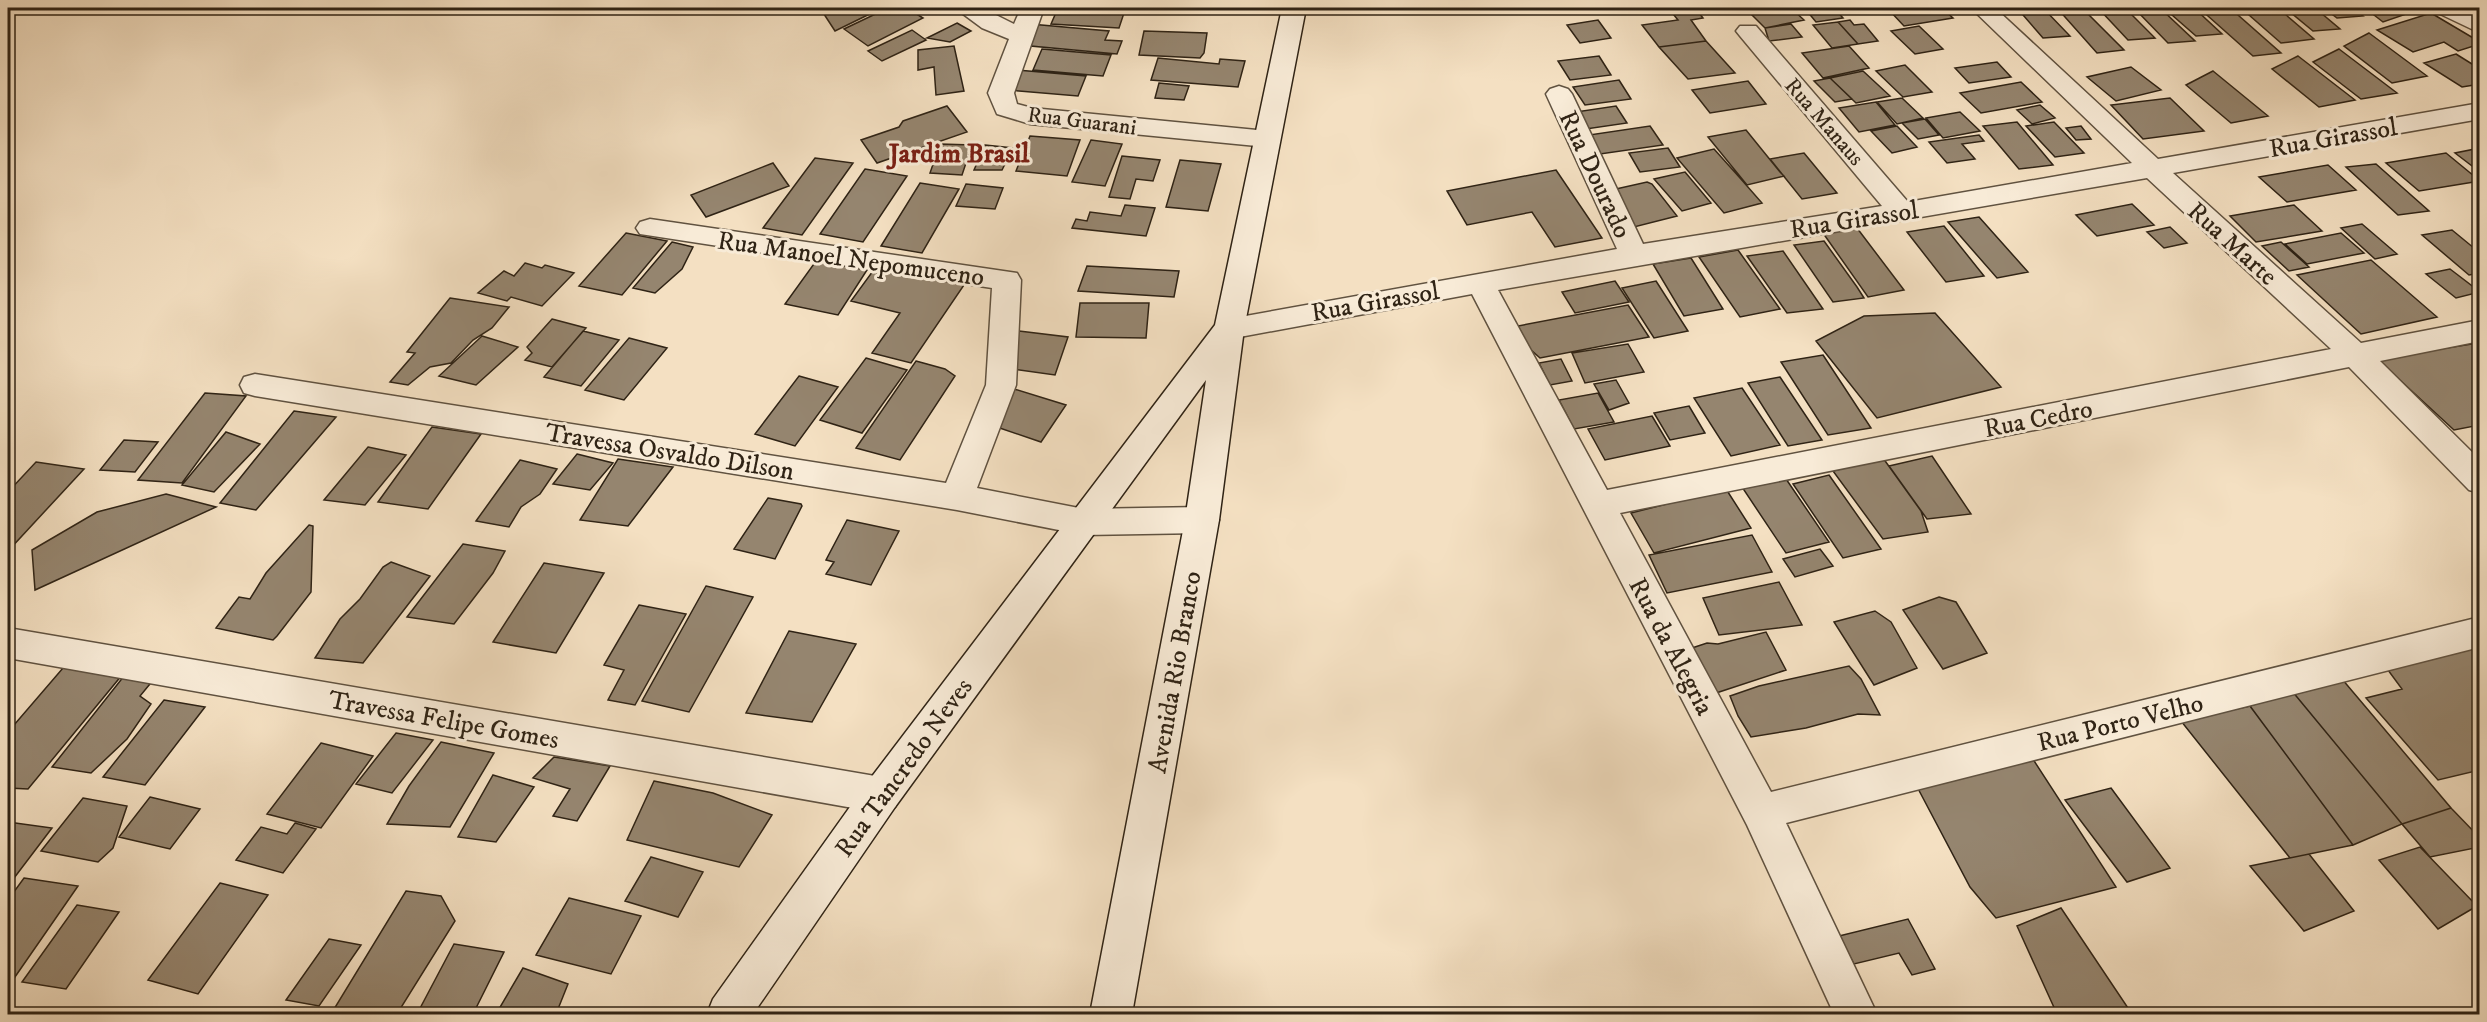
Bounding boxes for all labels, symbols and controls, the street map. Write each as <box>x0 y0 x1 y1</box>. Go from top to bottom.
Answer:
street label: Rua Manaus <box>1778 73 1869 171</box>
street label: Rua Guarani <box>1026 101 1138 142</box>
street label: Rua Dourado <box>1551 105 1639 244</box>
street label: Rua Girassol <box>2266 111 2400 166</box>
district label: Jardim Brasil <box>886 137 1030 171</box>
street label: Rua Girassol <box>1788 194 1921 247</box>
street label: Rua Marte <box>2180 195 2284 293</box>
street label: Rua Manoel Nepomuceno <box>715 224 986 295</box>
street label: Rua Girassol <box>1308 275 1442 330</box>
street label: Rua Cedro <box>1981 393 2095 446</box>
street label: Travessa Osvaldo Dilson <box>543 417 797 488</box>
street label: Avenida Rio Branco <box>1141 569 1209 776</box>
street label: Rua da Alegria <box>1621 572 1721 721</box>
street label: Rua Tancredo Neves <box>828 672 980 864</box>
street label: Travessa Felipe Gomes <box>326 684 562 757</box>
street label: Rua Porto Velho <box>2034 687 2207 760</box>

